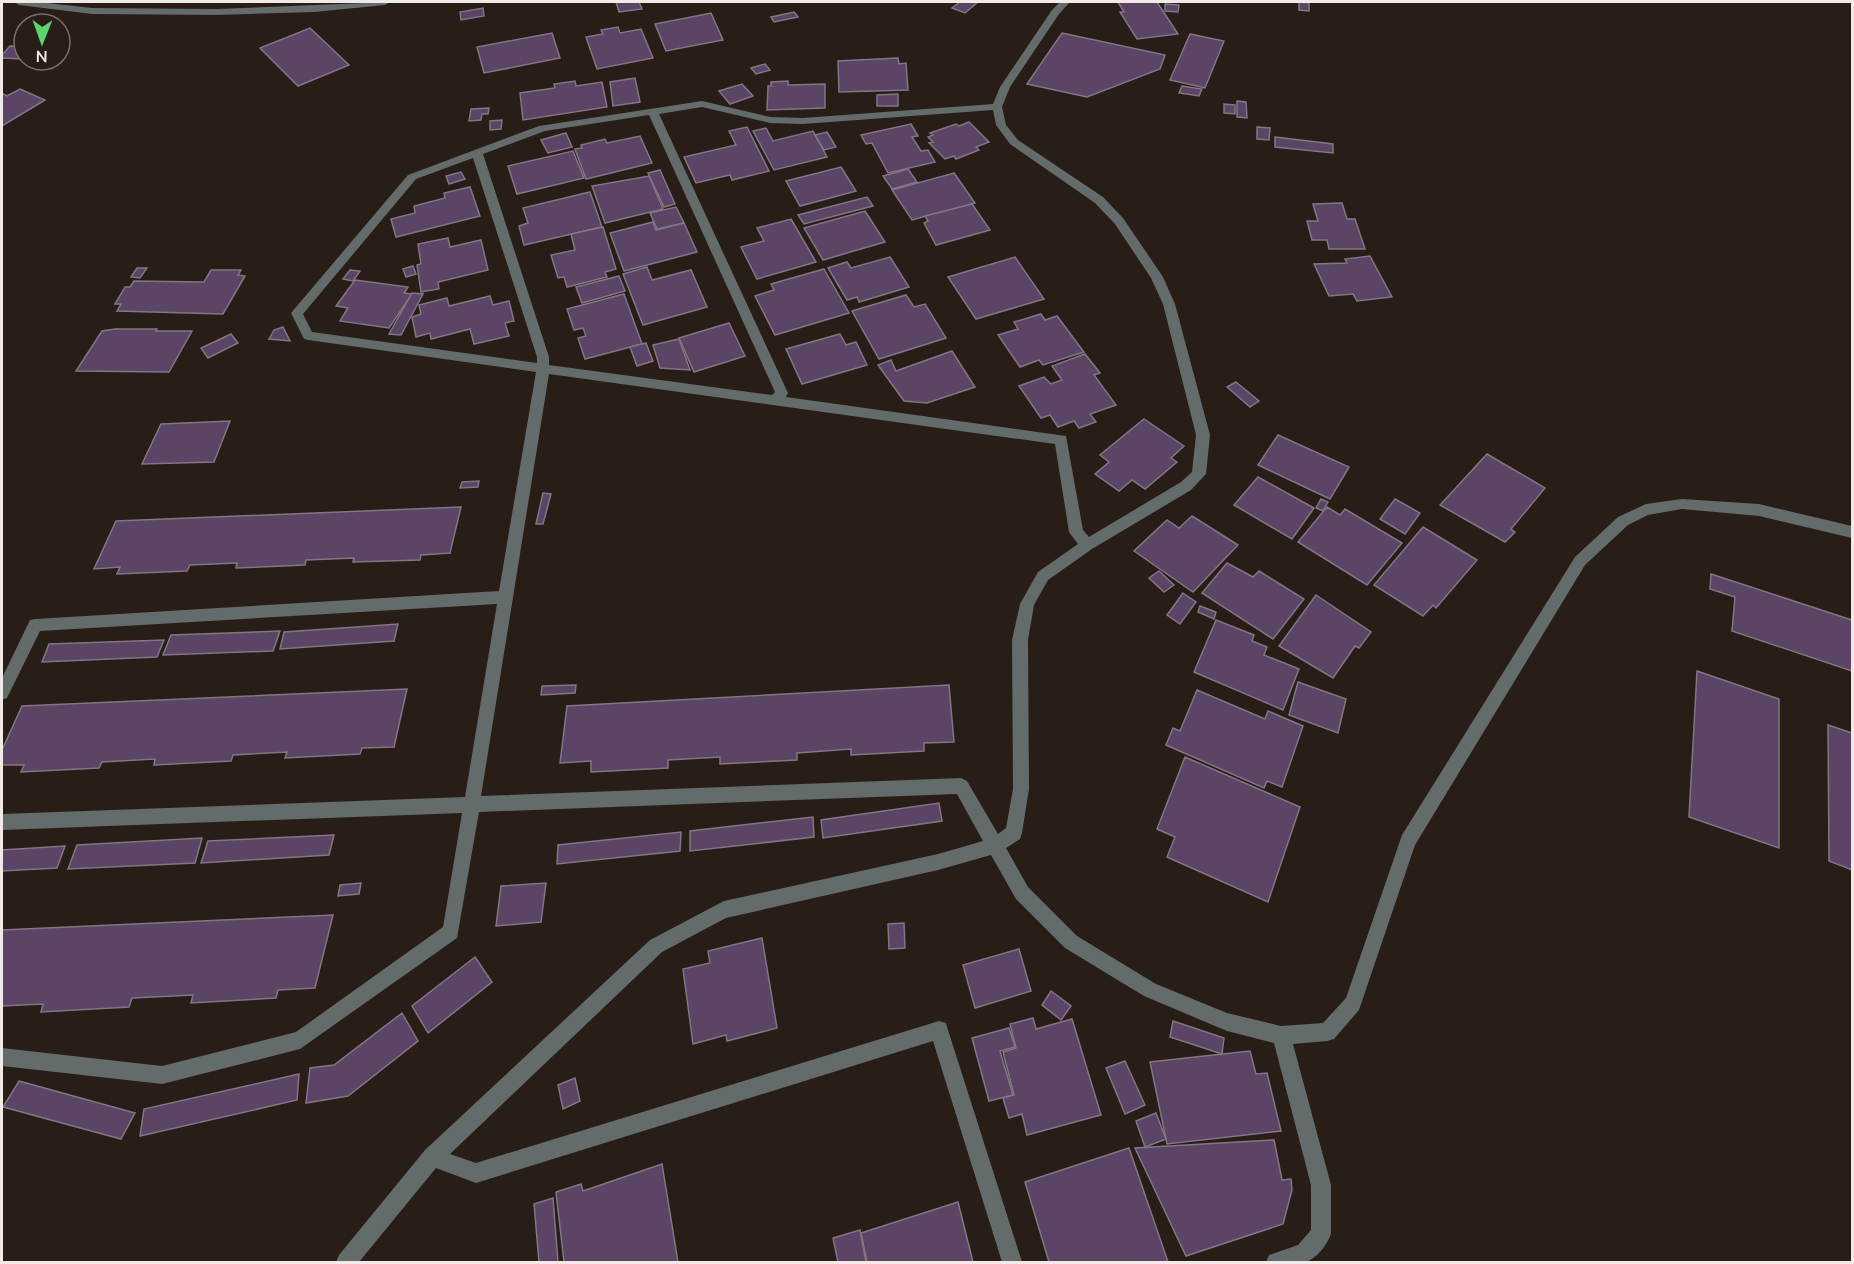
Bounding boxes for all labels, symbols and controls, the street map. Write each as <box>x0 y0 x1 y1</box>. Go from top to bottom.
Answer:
north arrow <box>12 12 72 72</box>
text: N <box>36 45 48 67</box>

